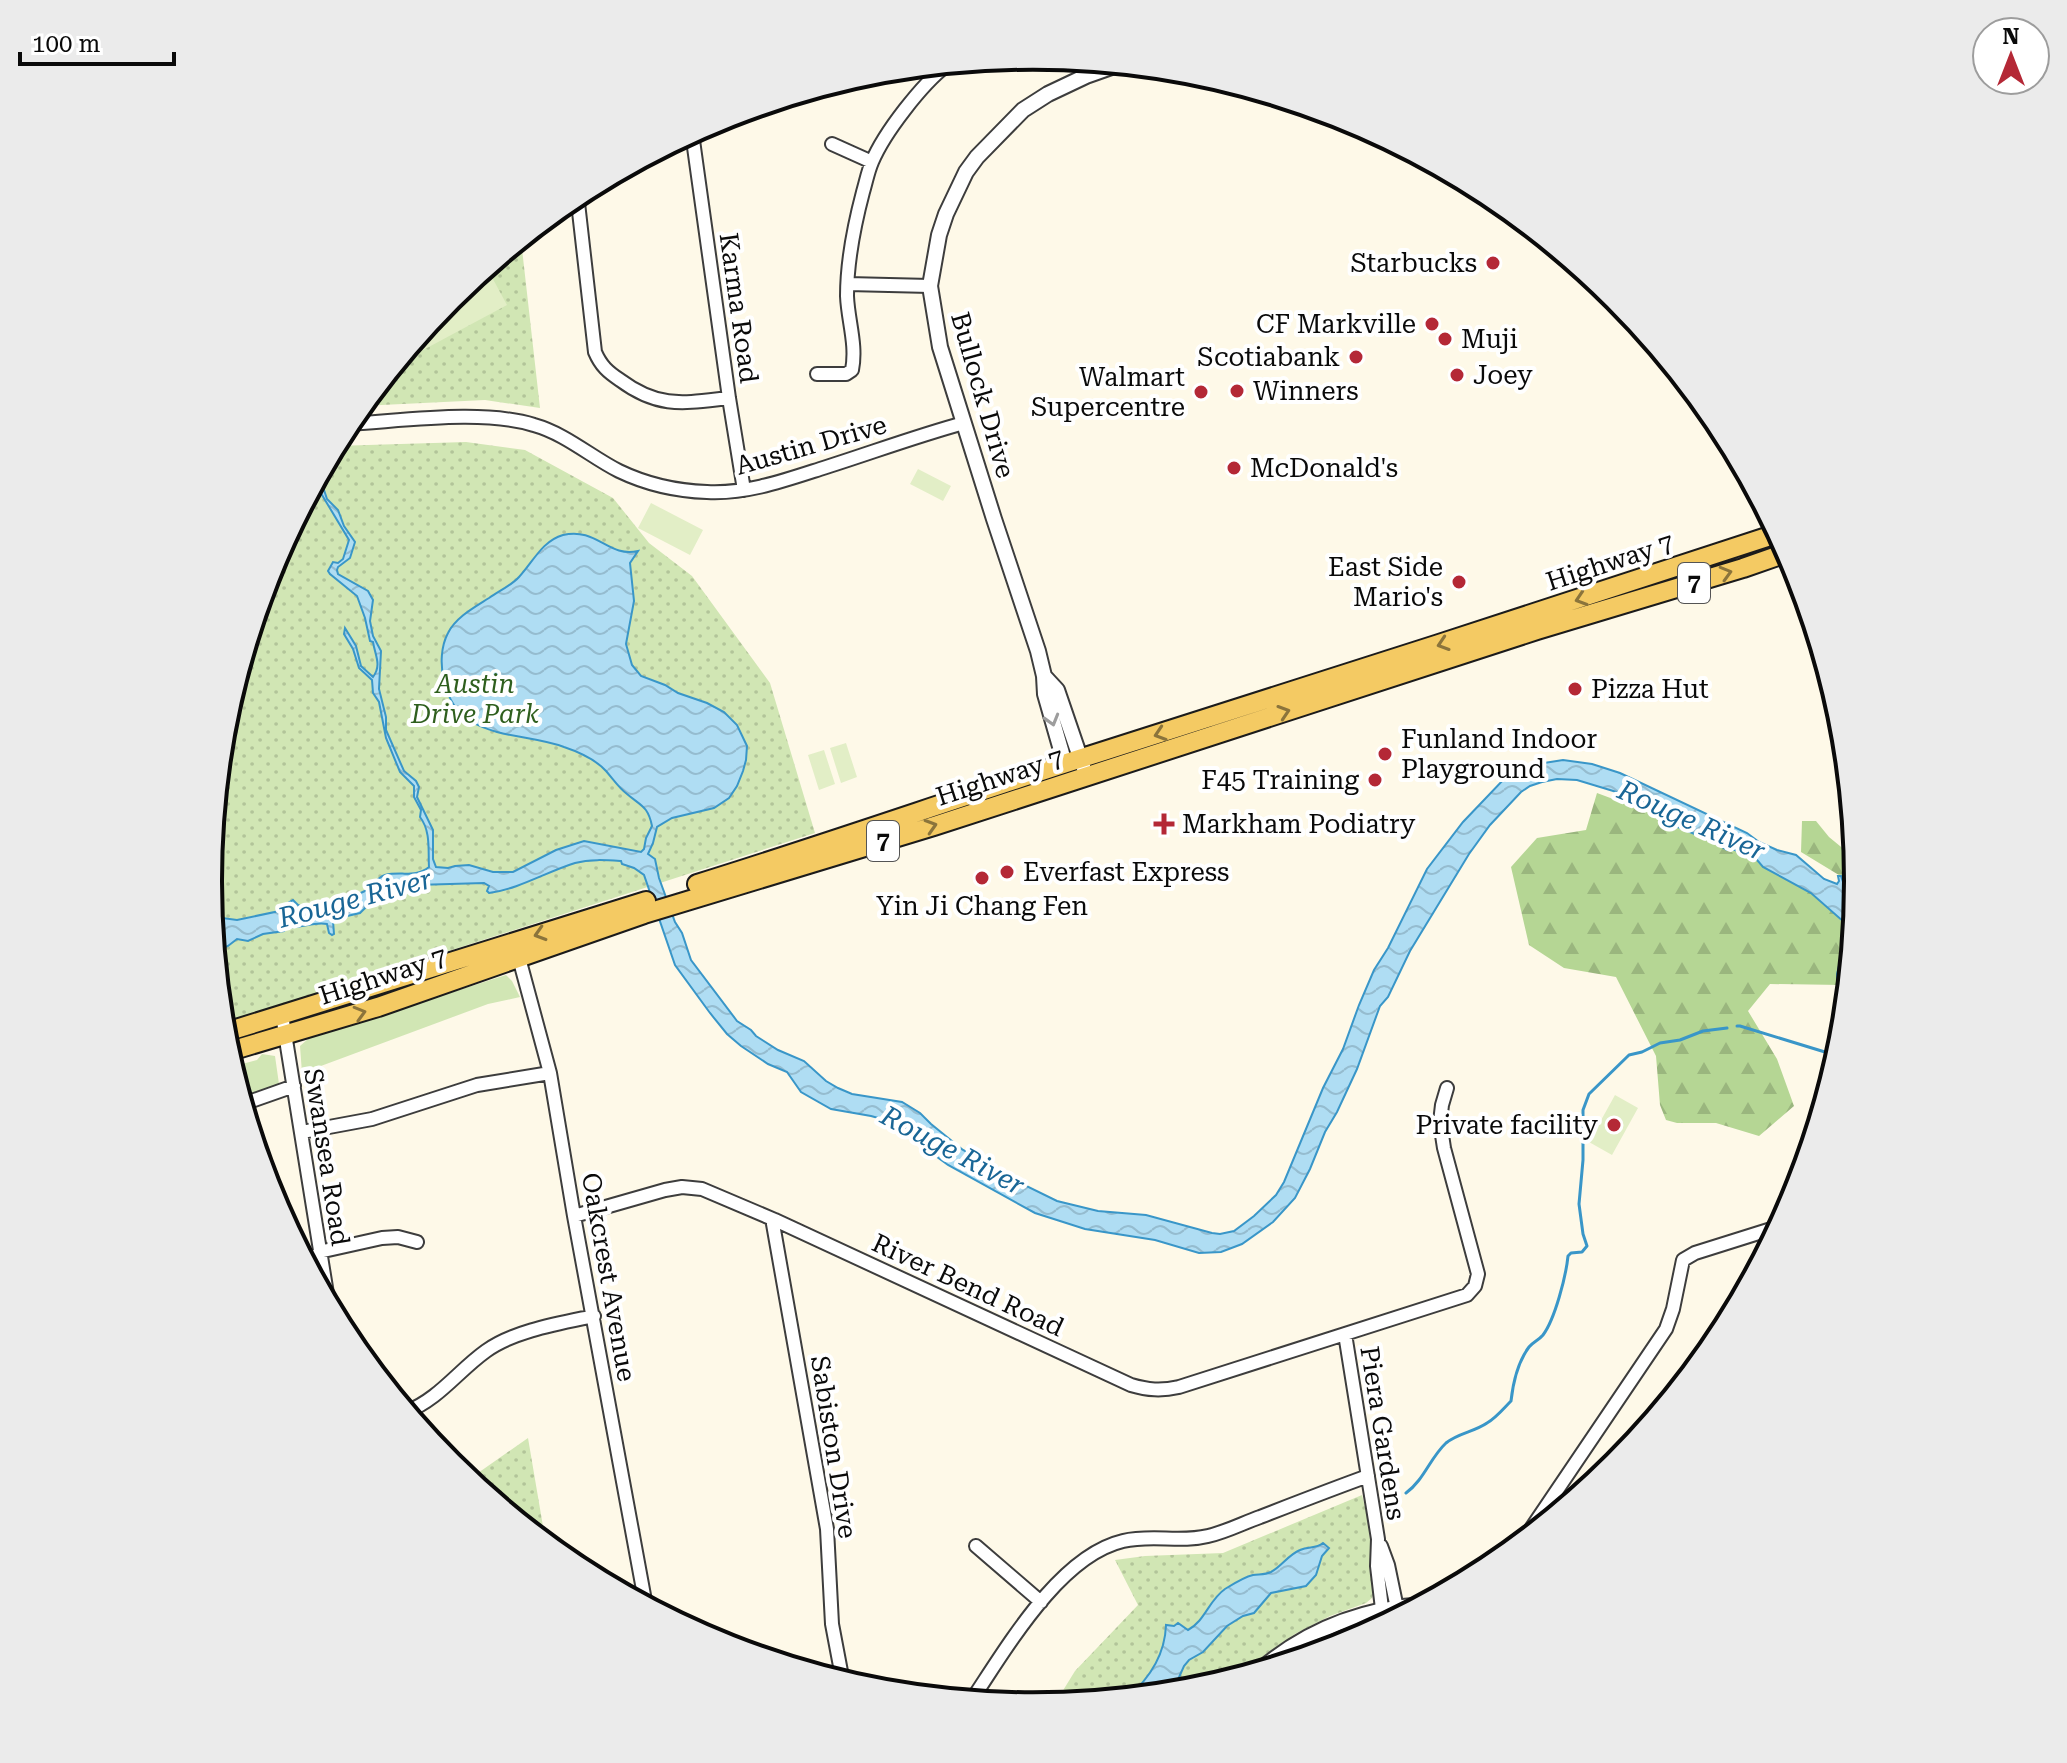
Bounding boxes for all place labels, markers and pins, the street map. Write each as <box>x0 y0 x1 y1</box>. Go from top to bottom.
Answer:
place label: Starbucks <box>1350 248 1477 278</box>
marker: Starbucks <box>1484 254 1502 272</box>
place label: CF Markville <box>1256 309 1416 339</box>
marker: CF Markville <box>1423 315 1441 333</box>
place label: Muji <box>1461 324 1518 354</box>
marker: Muji <box>1436 330 1454 348</box>
place label: Scotiabank <box>1197 342 1340 372</box>
marker: Scotiabank <box>1347 348 1365 366</box>
place label: Joey <box>1473 360 1533 390</box>
place label: Walmart Supercentre <box>1031 362 1185 422</box>
marker: Joey <box>1448 366 1466 384</box>
place label: Winners <box>1253 376 1358 406</box>
marker: Winners <box>1228 382 1246 400</box>
marker: Walmart Supercentre <box>1192 383 1210 401</box>
place label: McDonald's <box>1250 453 1398 483</box>
marker: McDonald's <box>1225 459 1243 477</box>
place label: East Side Mario's <box>1328 552 1443 612</box>
marker: East Side Mario's <box>1450 573 1468 591</box>
place label: Pizza Hut <box>1591 674 1709 704</box>
marker: Pizza Hut <box>1566 680 1584 698</box>
place label: Funland Indoor Playground <box>1401 724 1597 784</box>
marker: Funland Indoor Playground <box>1376 745 1394 763</box>
place label: F45 Training <box>1201 765 1359 795</box>
marker: F45 Training <box>1366 771 1384 789</box>
place label: Markham Podiatry <box>1182 809 1416 839</box>
marker: Markham Podiatry <box>1153 813 1175 835</box>
place label: Everfast Express <box>1023 857 1229 887</box>
marker: Everfast Express <box>998 863 1016 881</box>
marker: Yin Ji Chang Fen <box>973 869 991 887</box>
place label: Yin Ji Chang Fen <box>876 891 1088 921</box>
place label: Private facility <box>1415 1110 1599 1140</box>
marker: Private facility <box>1605 1116 1623 1134</box>

